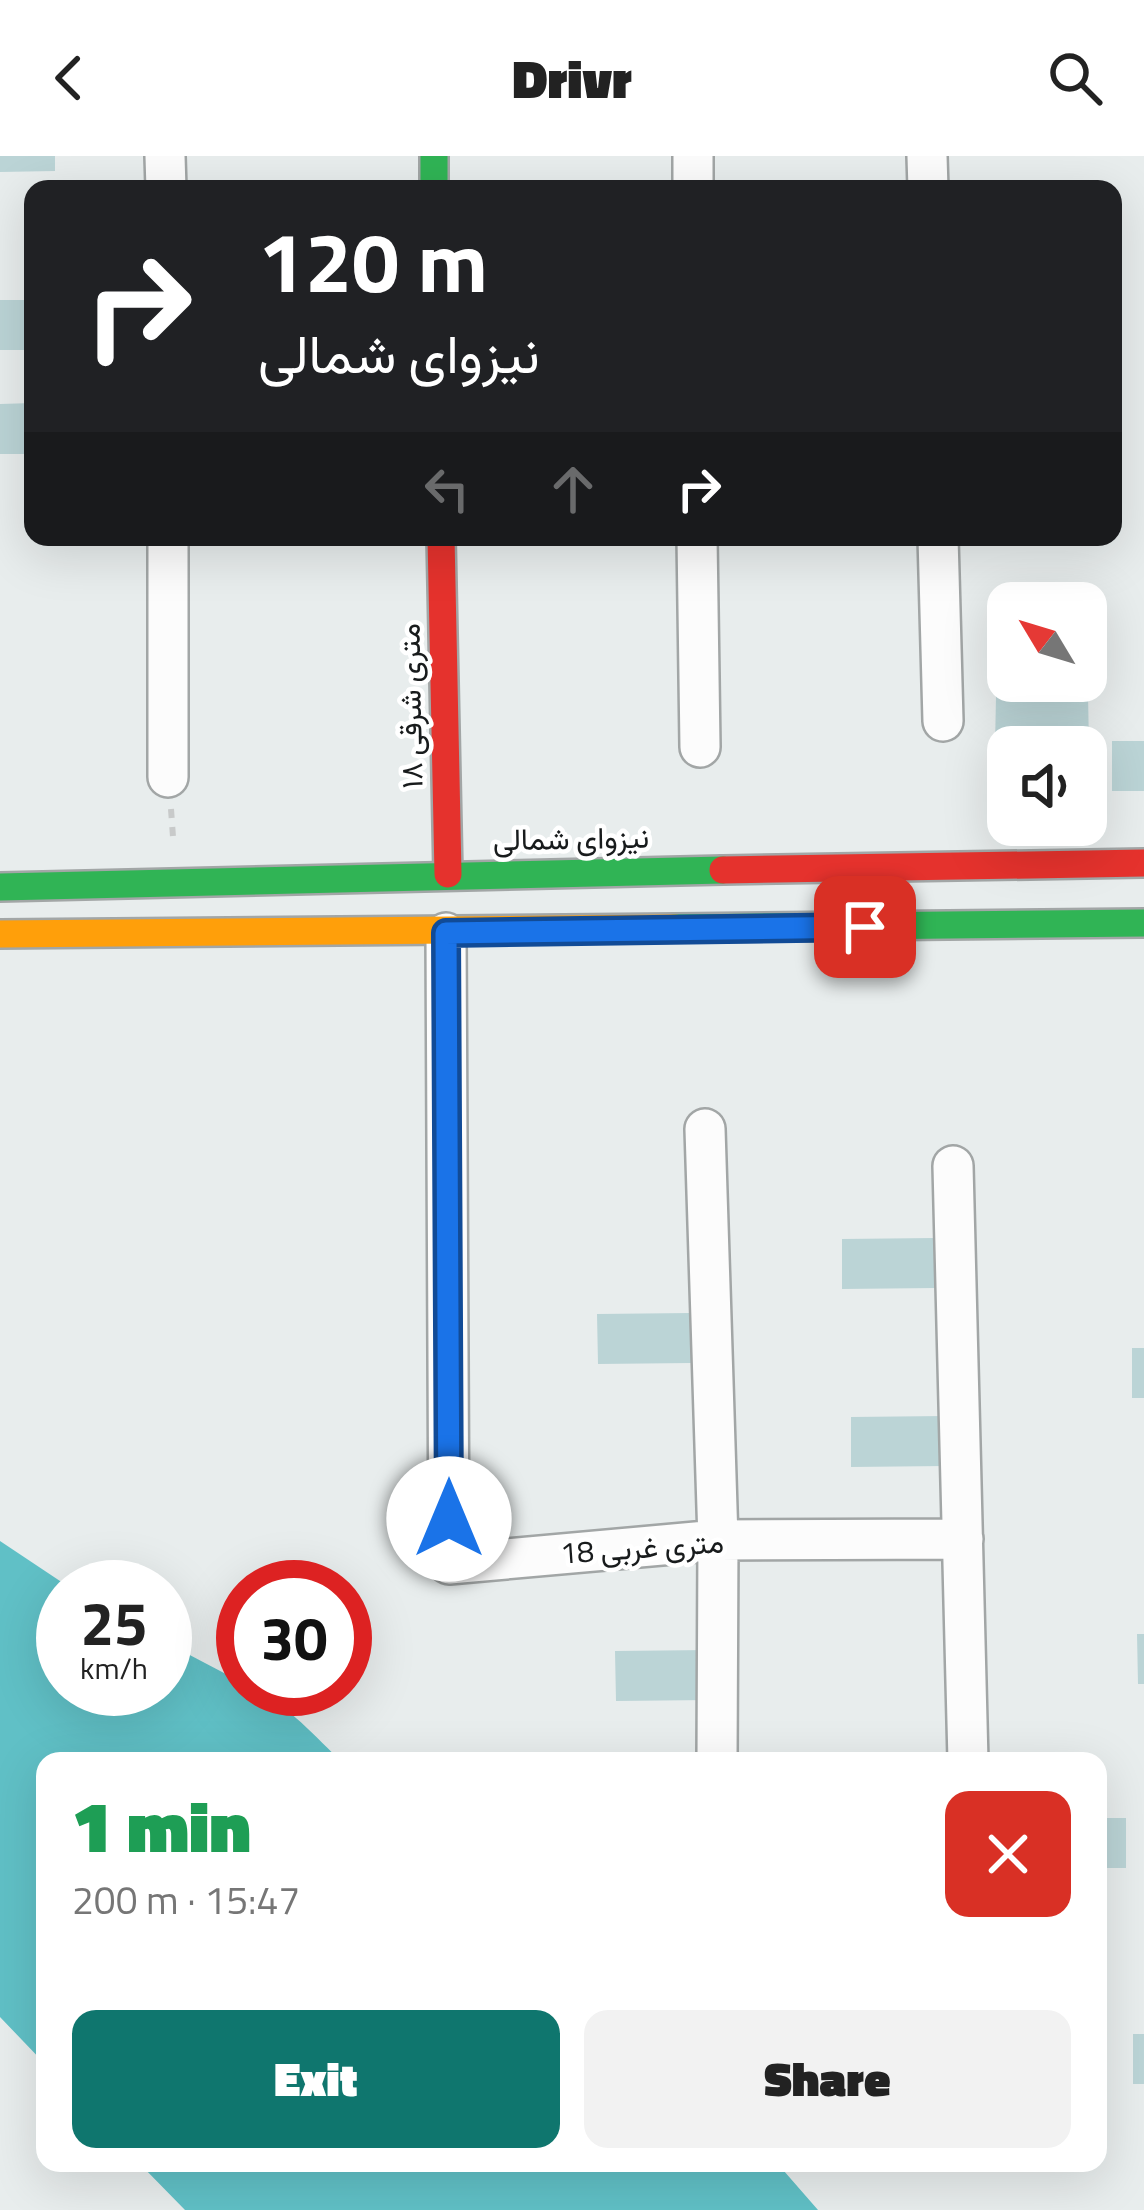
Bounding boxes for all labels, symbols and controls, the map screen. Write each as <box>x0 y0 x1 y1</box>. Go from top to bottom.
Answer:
text: Drivr <box>512 37 632 119</box>
icon: back <box>36 45 102 111</box>
icon: search <box>1042 45 1108 111</box>
text: 120 m <box>258 197 488 325</box>
icon: right <box>60 228 216 384</box>
text: نیزوای شمالی <box>258 312 540 394</box>
icon: left <box>414 456 480 522</box>
icon: ahead <box>540 456 606 522</box>
icon: right <box>666 456 732 522</box>
north arrow <box>987 582 1107 702</box>
map controls <box>987 582 1107 846</box>
street label: ۱۸ متری شرقی <box>386 623 434 789</box>
button: sound <box>987 726 1107 846</box>
street label: نیزوای شمالی <box>492 814 650 862</box>
pin <box>814 876 916 978</box>
icon: arrive <box>832 894 898 960</box>
position arrow <box>386 1456 512 1582</box>
street label: 18 متری غربی <box>559 1518 725 1576</box>
speed limit sign: 30 <box>216 1560 372 1716</box>
text: 25 <box>80 1577 148 1668</box>
text: km/h <box>80 1645 148 1691</box>
text: 1 min <box>72 1770 251 1880</box>
button: close <box>945 1791 1071 1917</box>
text: 200 m · 15:47 <box>72 1870 300 1929</box>
button: Exit <box>72 2010 560 2148</box>
button: Share <box>584 2010 1071 2148</box>

